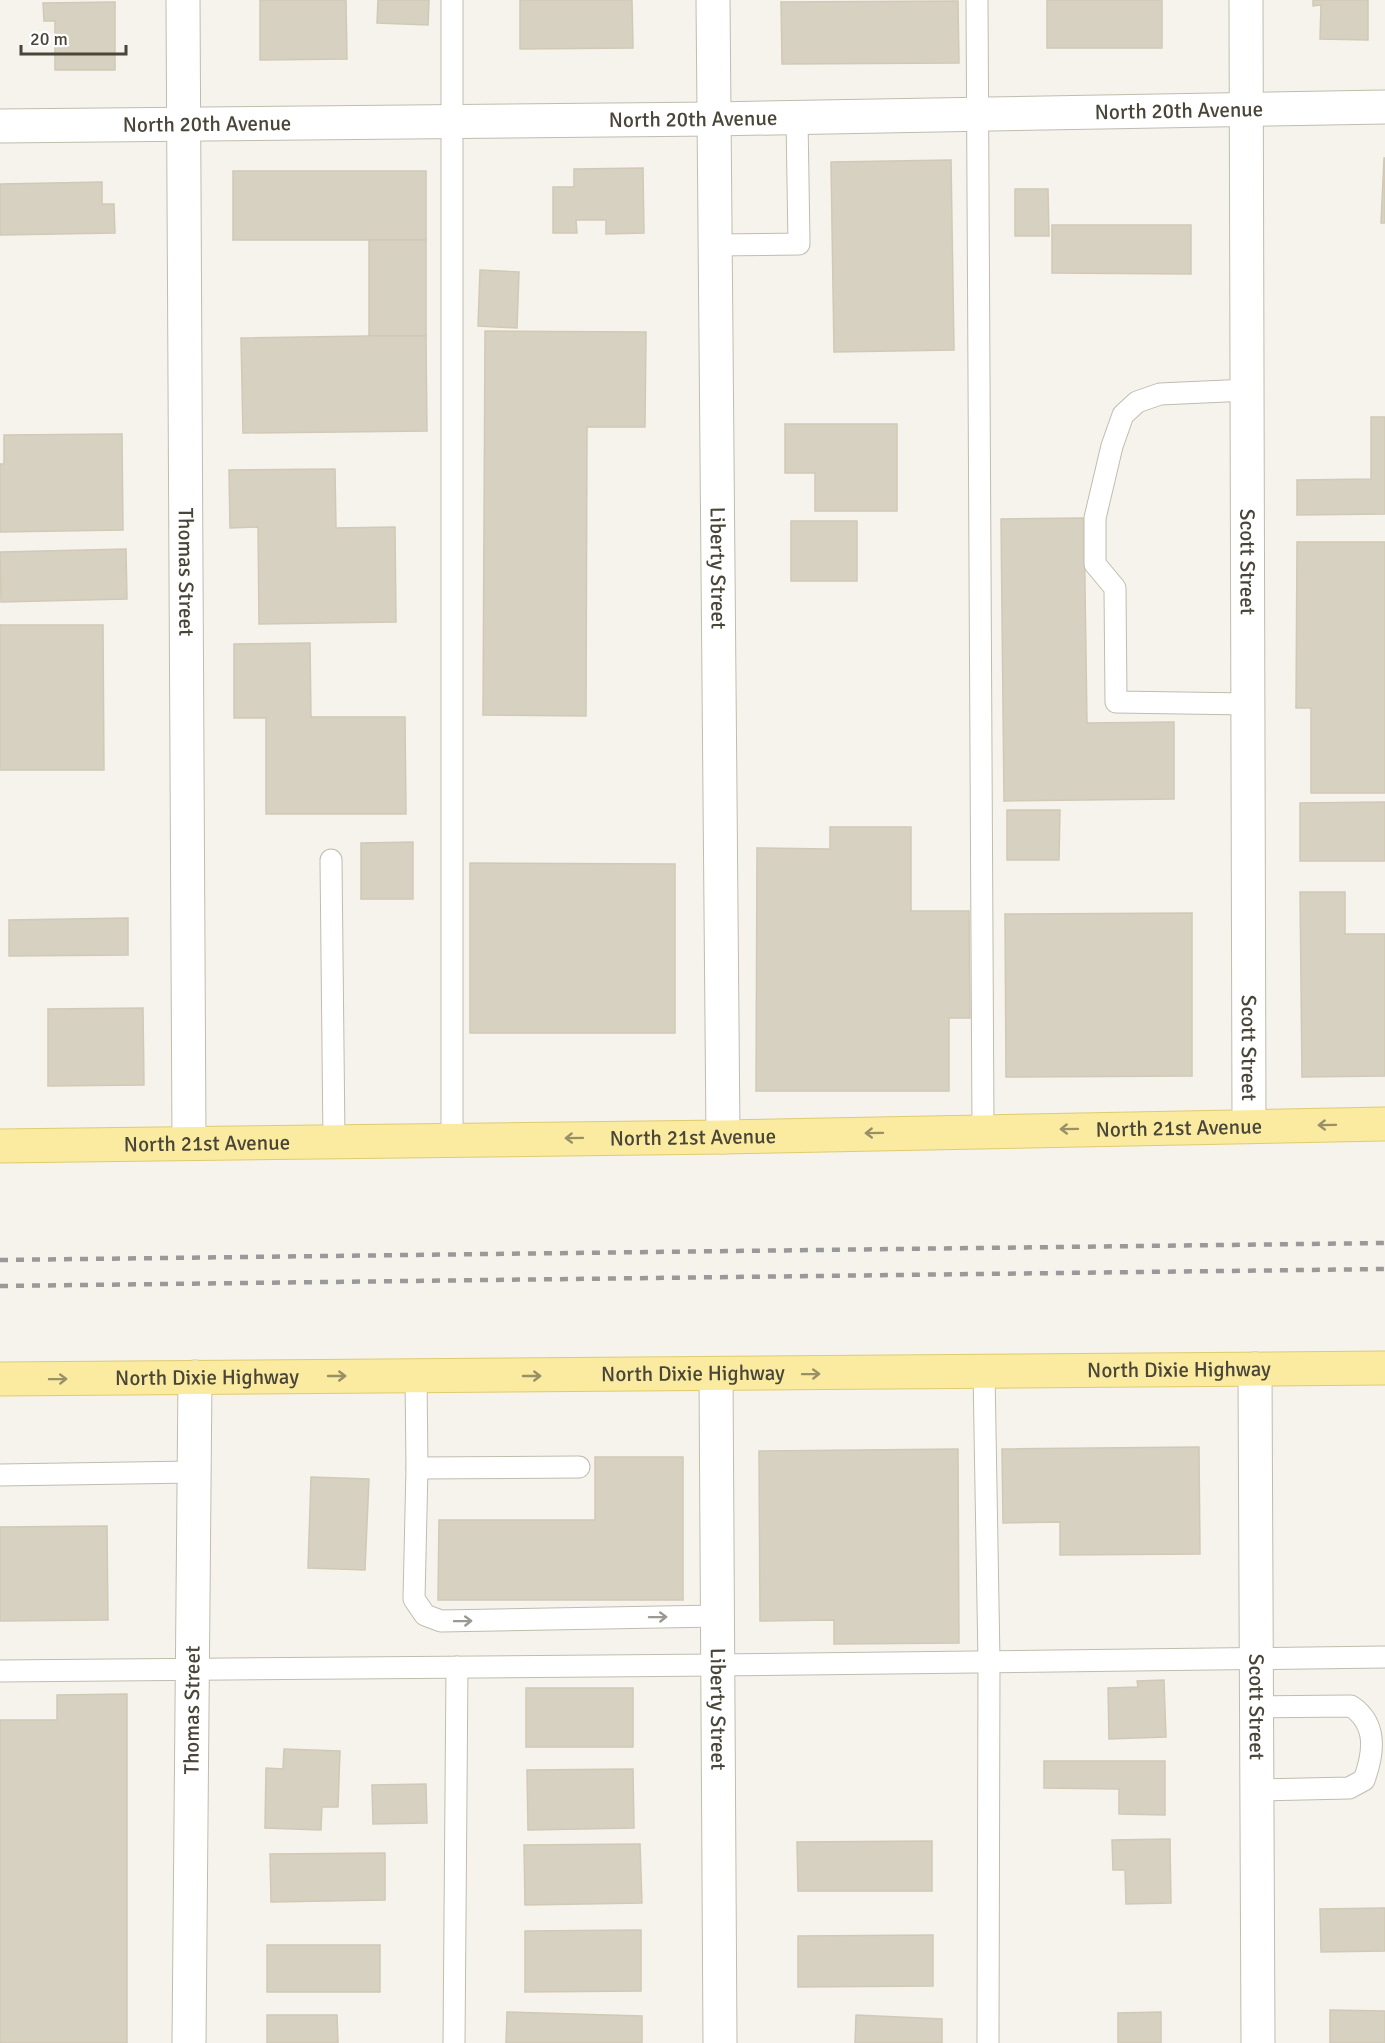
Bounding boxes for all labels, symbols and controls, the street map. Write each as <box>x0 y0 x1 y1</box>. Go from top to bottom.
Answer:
scale bar <box>21 18 126 56</box>
text: 20 m <box>30 28 68 50</box>
street label: North 20th Avenue <box>1094 96 1263 125</box>
street label: North 20th Avenue <box>609 105 778 133</box>
street label: North 20th Avenue <box>123 110 291 138</box>
street label: Liberty Street <box>704 507 732 629</box>
street label: Thomas Street <box>173 508 199 636</box>
street label: Scott Street <box>1234 509 1261 615</box>
street label: Scott Street <box>1236 995 1262 1101</box>
street label: North 21st Avenue <box>1095 1113 1262 1143</box>
one-way arrow <box>1317 1119 1337 1130</box>
street label: North 21st Avenue <box>610 1123 776 1151</box>
one-way arrow <box>1059 1124 1079 1135</box>
one-way arrow <box>864 1128 884 1139</box>
street label: North 21st Avenue <box>124 1129 290 1157</box>
one-way arrow <box>564 1132 584 1144</box>
street label: North Dixie Highway <box>1087 1356 1271 1383</box>
street label: North Dixie Highway <box>601 1360 785 1387</box>
street label: North Dixie Highway <box>115 1364 299 1391</box>
one-way arrow <box>801 1368 821 1380</box>
one-way arrow <box>327 1370 347 1382</box>
one-way arrow <box>522 1370 542 1382</box>
one-way arrow <box>48 1373 68 1384</box>
one-way arrow <box>648 1612 668 1623</box>
one-way arrow <box>453 1615 473 1627</box>
street label: Thomas Street <box>178 1646 206 1774</box>
street label: Liberty Street <box>705 1648 731 1770</box>
street label: Scott Street <box>1243 1654 1270 1760</box>

